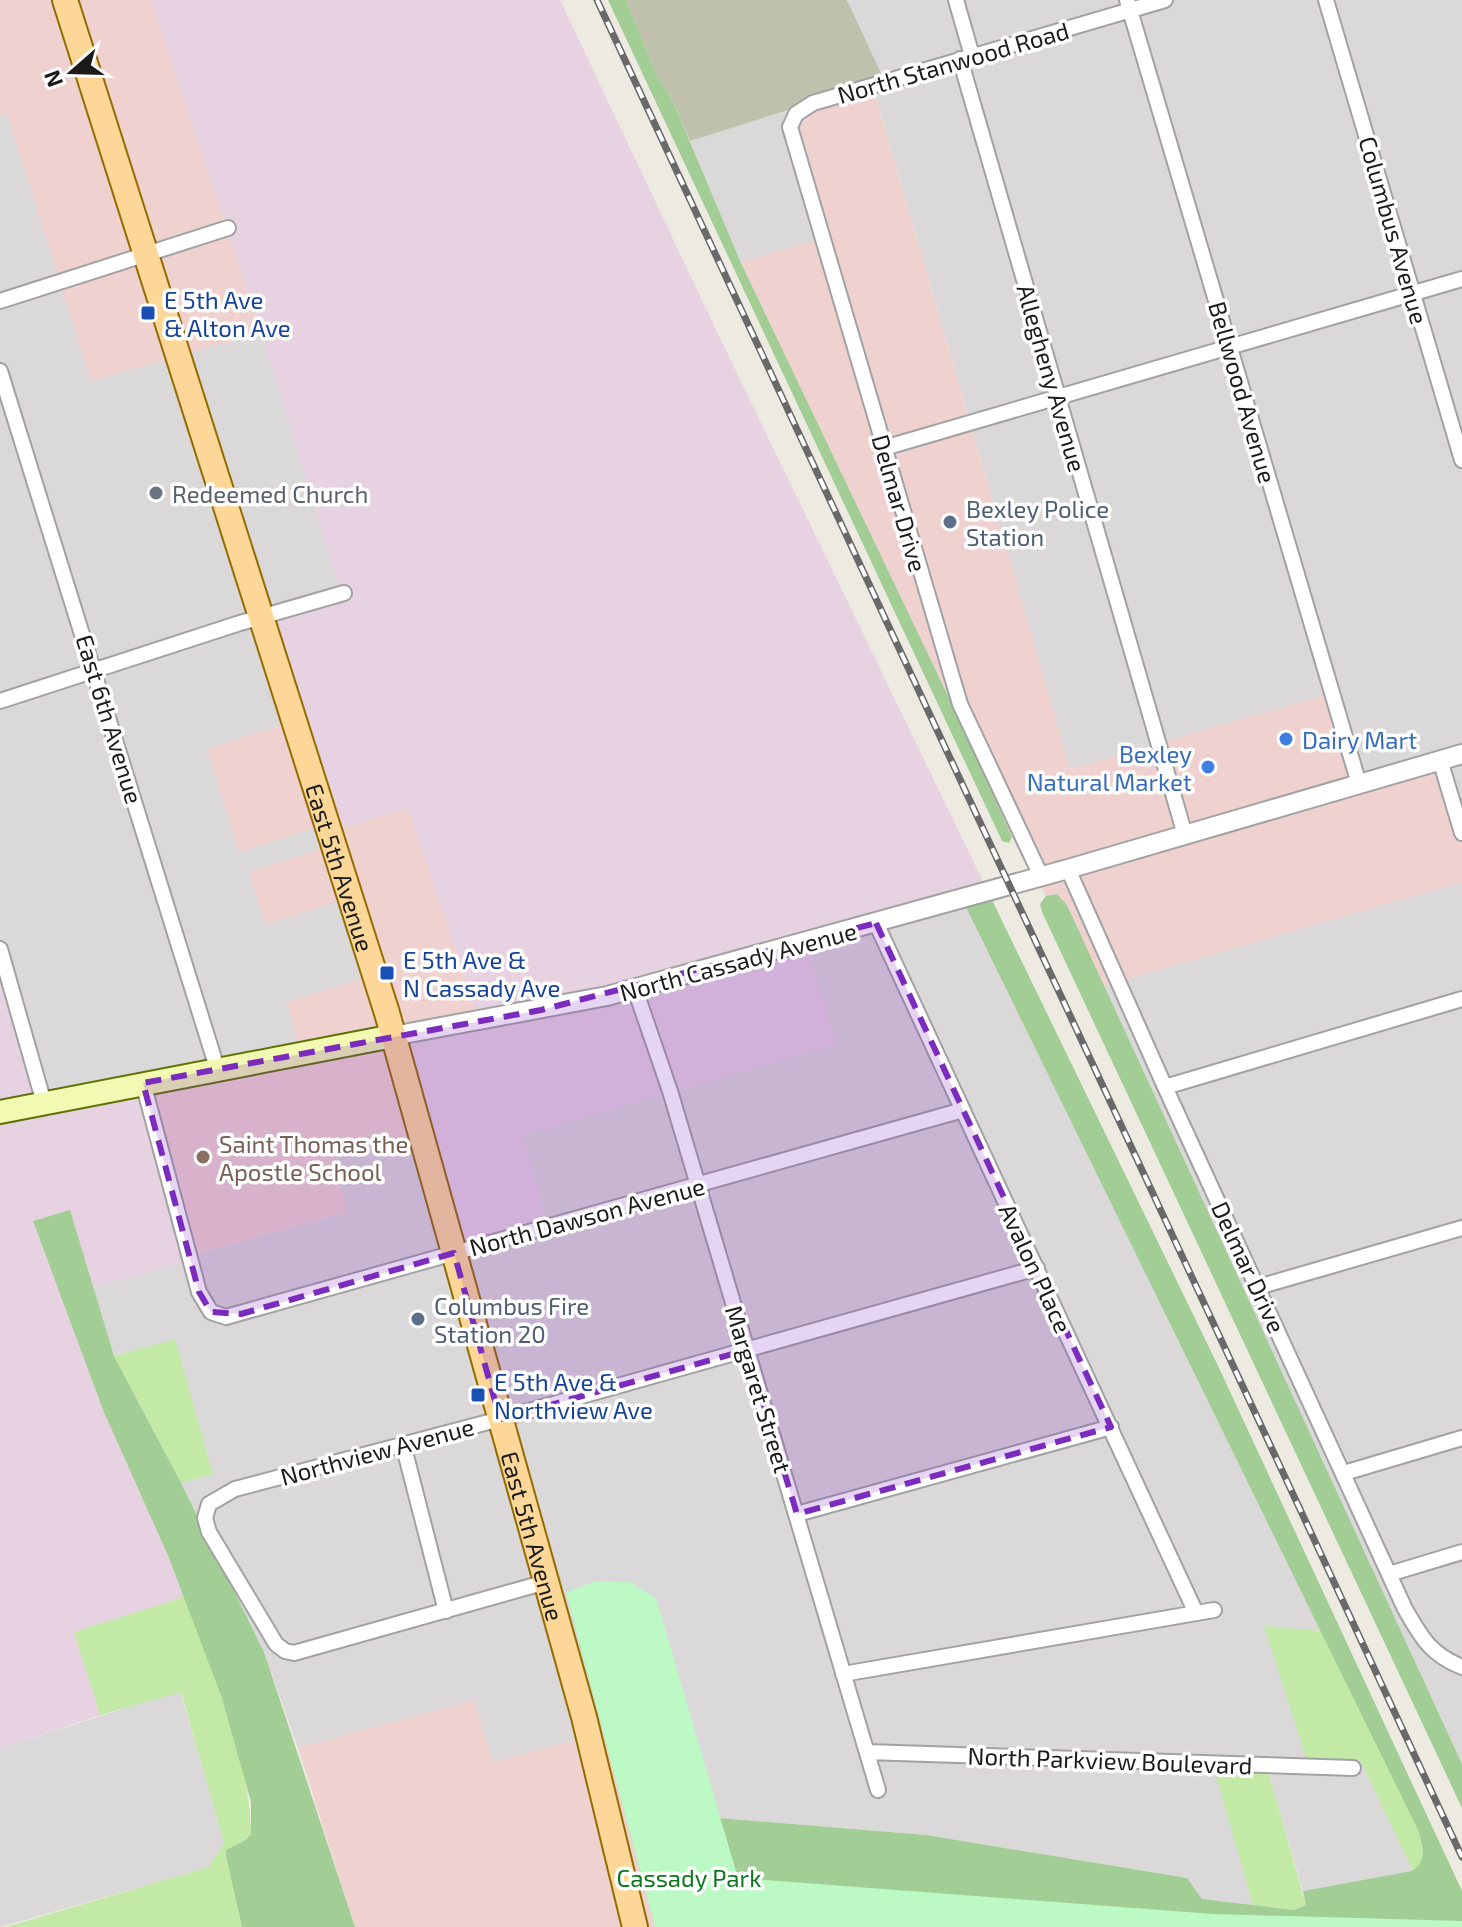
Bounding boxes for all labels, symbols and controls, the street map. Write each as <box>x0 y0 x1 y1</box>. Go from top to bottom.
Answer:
street label: North Stanwood Road <box>834 15 1072 109</box>
north arrow <box>32 32 112 112</box>
text: N <box>37 67 67 91</box>
street label: Columbus Avenue <box>1353 133 1435 327</box>
street label: Allegheny Avenue <box>1011 281 1093 475</box>
place label: E 5th Ave & Alton Ave <box>164 285 291 342</box>
street label: Bellwood Avenue <box>1203 298 1283 486</box>
marker: E 5th Ave & Alton Ave <box>139 304 157 322</box>
street label: Delmar Drive <box>867 431 933 575</box>
place label: Redeemed Church <box>172 479 368 508</box>
marker: Redeemed Church <box>147 484 165 502</box>
place label: Bexley Police Station <box>966 494 1109 551</box>
marker: Bexley Police Station <box>941 513 959 531</box>
street label: East 6th Avenue <box>71 631 149 807</box>
place label: Dairy Mart <box>1302 725 1417 754</box>
marker: Dairy Mart <box>1277 730 1295 748</box>
place label: Bexley Natural Market <box>1027 739 1192 796</box>
marker: Bexley Natural Market <box>1199 758 1217 776</box>
street label: East 5th Avenue <box>300 780 381 955</box>
street label: North Cassady Avenue <box>616 915 860 1007</box>
place label: E 5th Ave & N Cassady Ave <box>403 945 560 1002</box>
marker: E 5th Ave & N Cassady Ave <box>378 964 396 982</box>
place label: Saint Thomas the Apostle School <box>219 1129 408 1186</box>
marker: Saint Thomas the Apostle School <box>194 1148 212 1166</box>
street label: North Dawson Avenue <box>466 1171 708 1261</box>
street label: Delmar Drive <box>1206 1197 1292 1337</box>
street label: Avalon Place <box>993 1199 1079 1337</box>
place label: Columbus Fire Station 20 <box>434 1291 589 1348</box>
street label: Margaret Street <box>720 1302 798 1476</box>
marker: Columbus Fire Station 20 <box>409 1310 427 1328</box>
place label: E 5th Ave & Northview Ave <box>494 1367 653 1424</box>
marker: E 5th Ave & Northview Ave <box>469 1386 487 1404</box>
street label: Northview Avenue <box>277 1411 477 1491</box>
street label: East 5th Avenue <box>496 1448 571 1624</box>
street label: North Parkview Boulevard <box>967 1741 1253 1779</box>
park label: Cassady Park <box>617 1863 761 1892</box>

